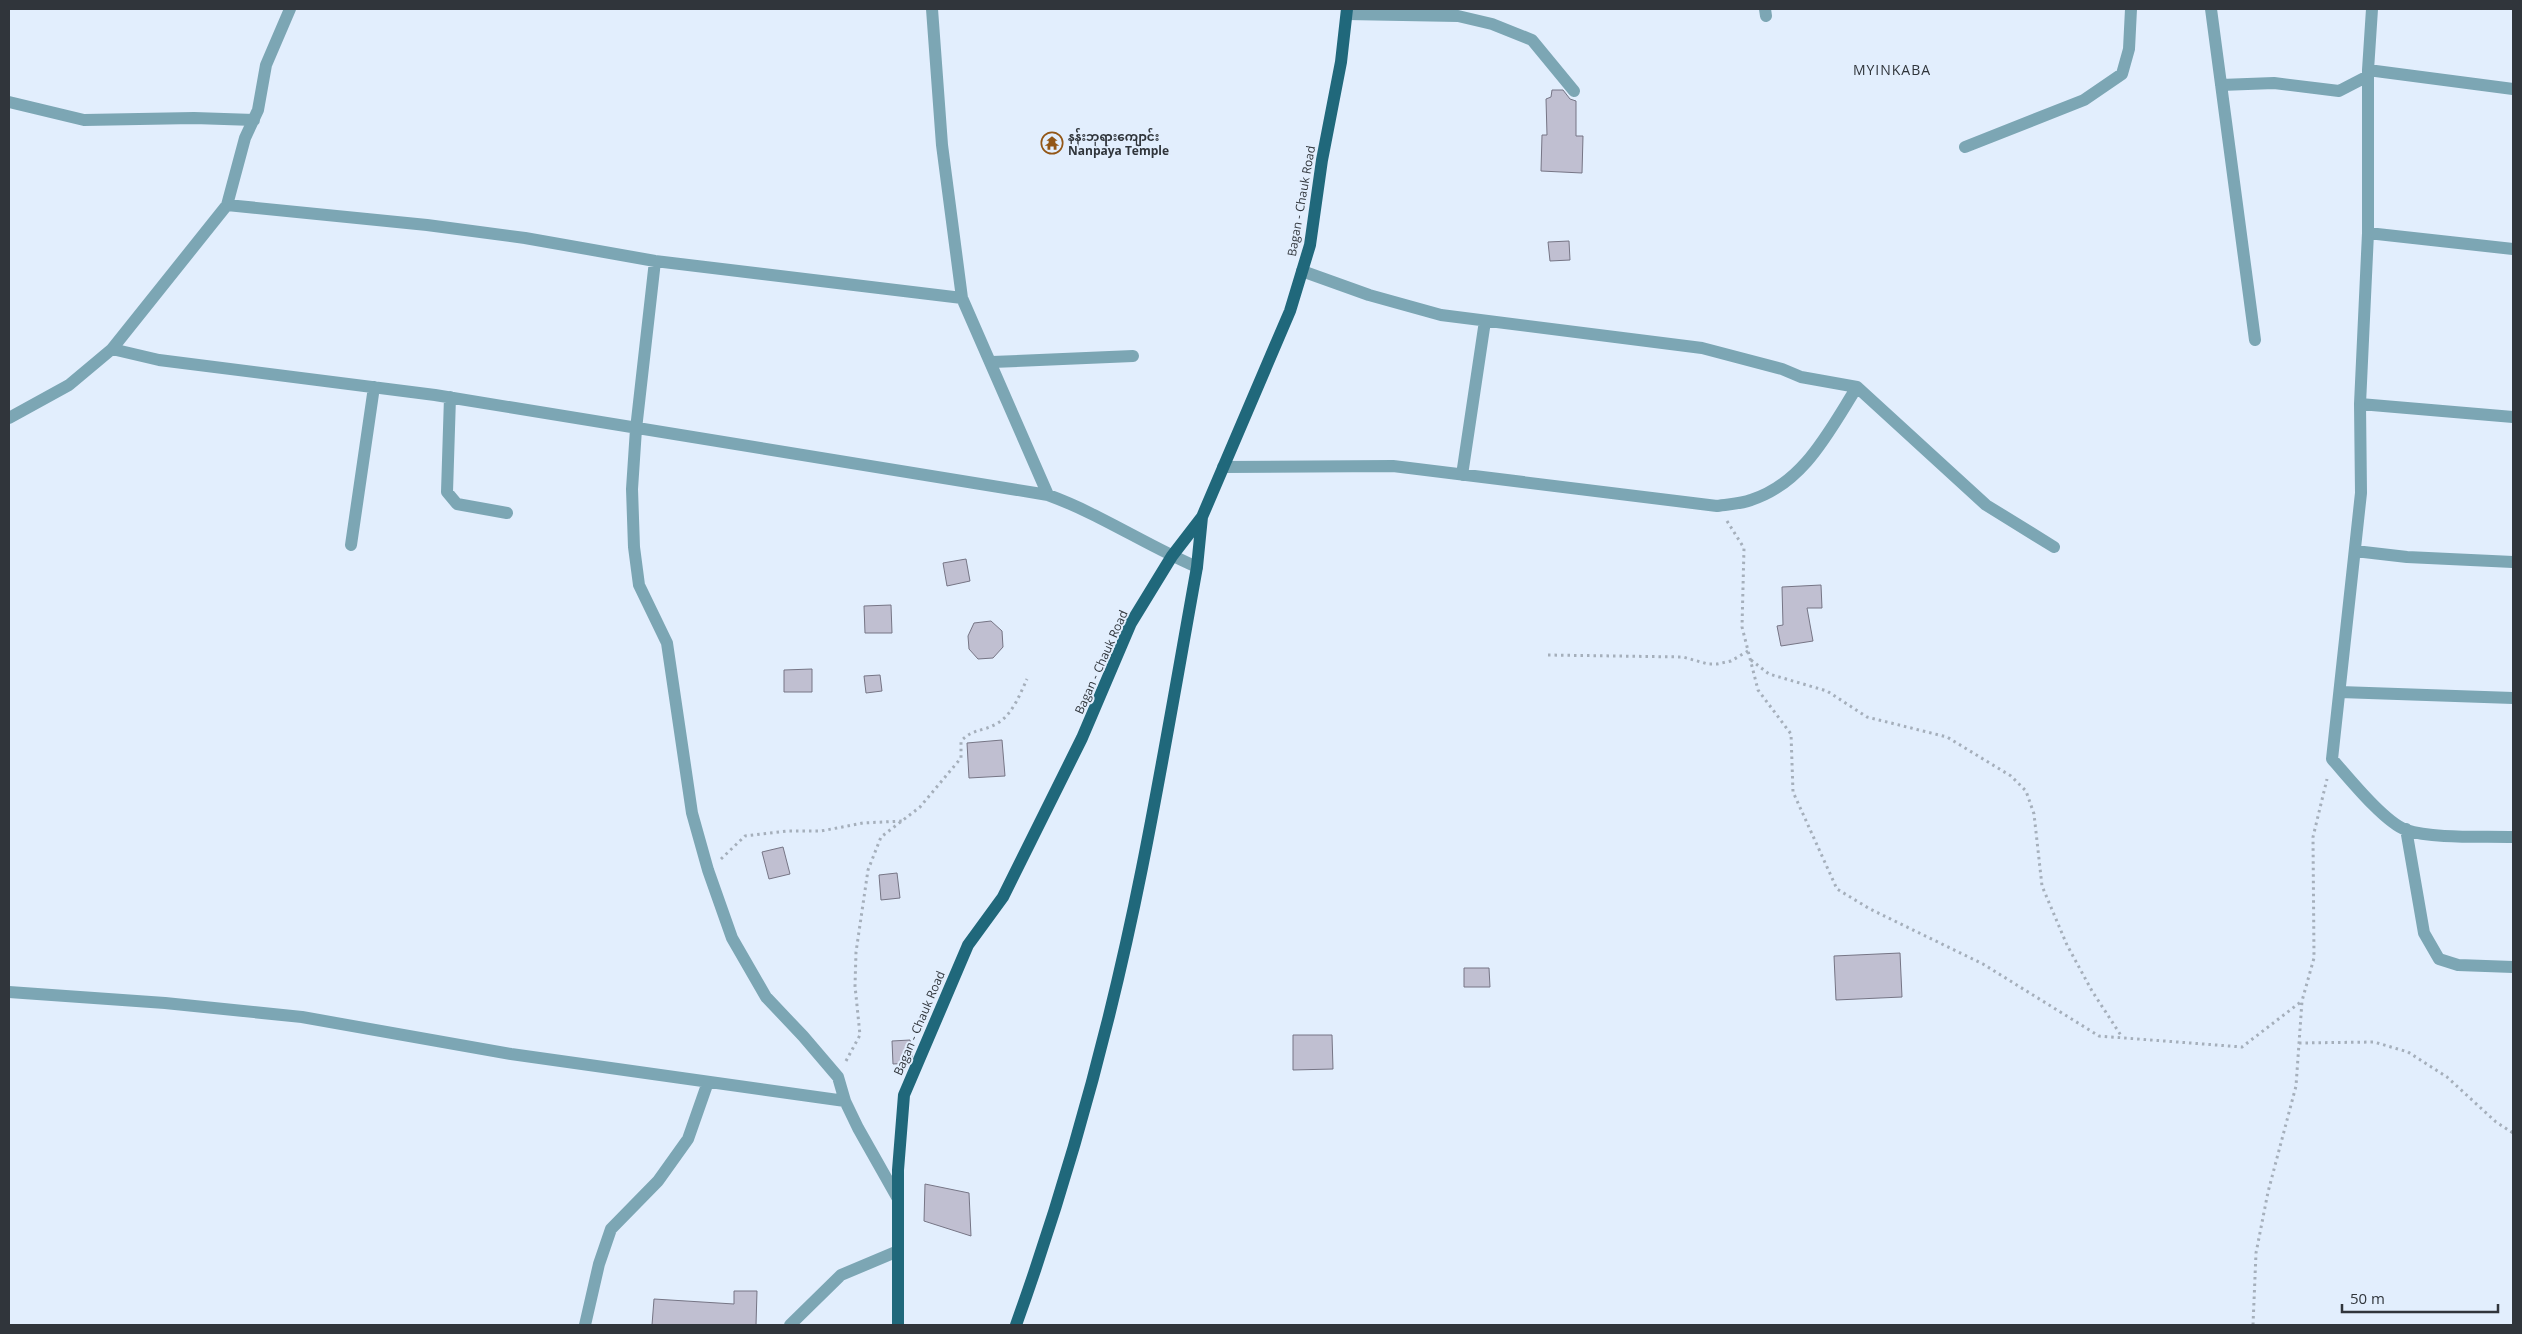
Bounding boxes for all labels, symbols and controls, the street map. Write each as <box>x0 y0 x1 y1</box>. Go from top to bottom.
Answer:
district label: MYINKABA <box>1853 60 1931 79</box>
place label: နန်းဘုရားကျောင်း Nanpaya Temple <box>1068 127 1169 159</box>
temple icon: နန်းဘုရားကျောင်း Nanpaya Temple <box>1040 131 1064 155</box>
street label: Bagan - Chauk Road <box>1283 144 1319 258</box>
street label: Bagan - Chauk Road <box>1070 607 1132 717</box>
street label: Bagan - Chauk Road <box>889 968 949 1078</box>
scale bar <box>2342 1282 2498 1314</box>
text: 50 m <box>2350 1288 2385 1308</box>

